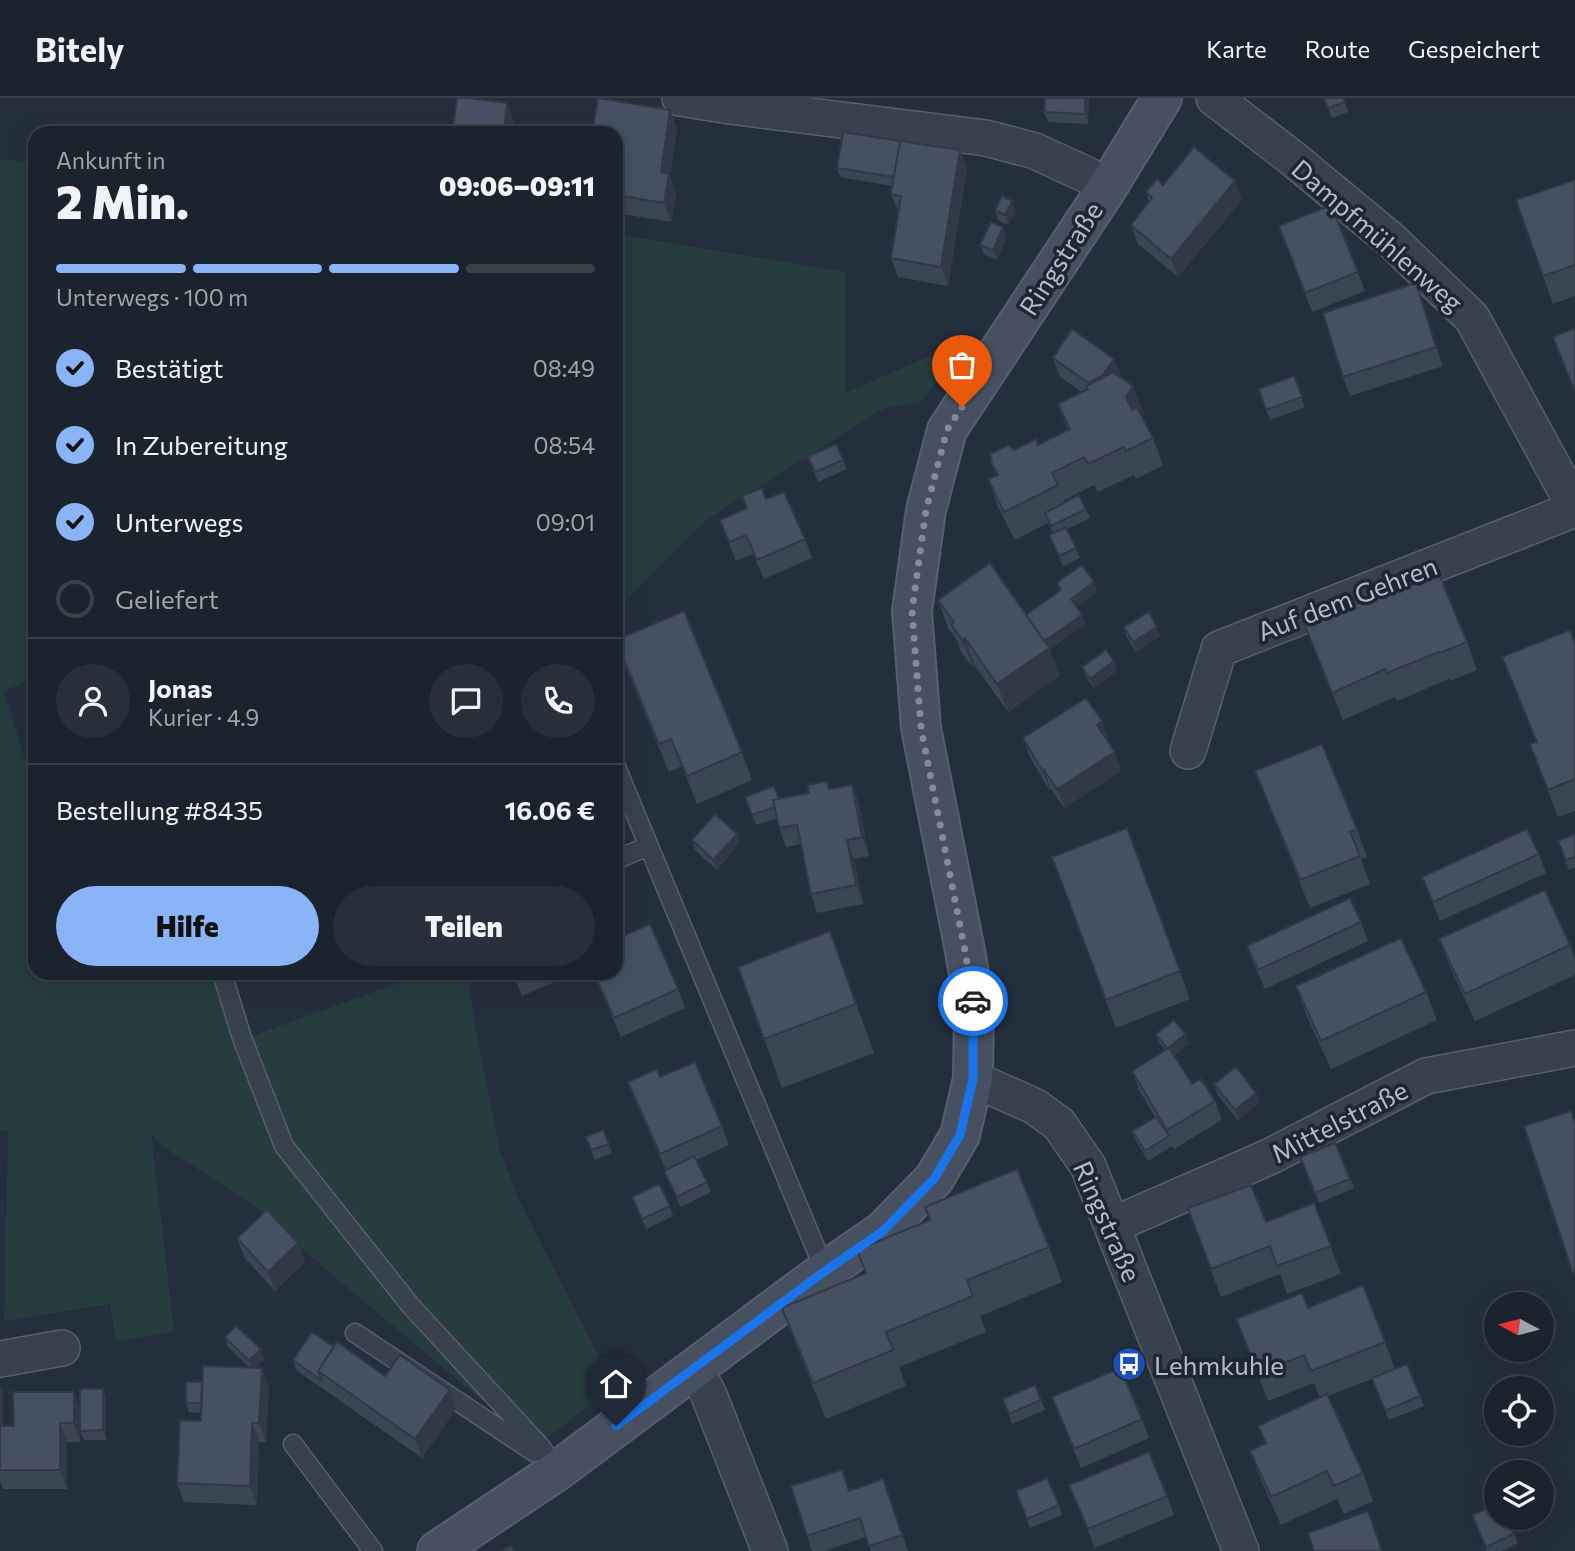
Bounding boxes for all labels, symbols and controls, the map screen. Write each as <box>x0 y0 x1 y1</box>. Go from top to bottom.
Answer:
text: Bitely <box>35 28 124 69</box>
text: Karte <box>1206 34 1267 63</box>
text: Route <box>1305 34 1370 63</box>
text: Gespeichert <box>1408 34 1540 63</box>
text: Ankunft in <box>56 146 166 174</box>
street label: Dampfmühlenweg <box>1286 152 1470 318</box>
text: 09:06–09:11 <box>439 170 595 201</box>
text: 2 Min. <box>56 172 189 228</box>
street label: Ringstraße <box>1012 196 1108 320</box>
text: Unterwegs · 100 m <box>56 283 248 311</box>
pin <box>932 335 992 407</box>
icon: bag <box>943 346 981 384</box>
icon: check <box>56 349 94 387</box>
text: Bestätigt <box>115 352 224 383</box>
text: 08:49 <box>533 354 595 382</box>
icon: check <box>56 426 94 464</box>
text: In Zubereitung <box>115 429 288 460</box>
text: 08:54 <box>534 431 595 459</box>
icon: check <box>56 503 94 541</box>
text: Unterwegs <box>115 506 243 537</box>
text: 09:01 <box>536 508 595 536</box>
street label: Auf dem Gehren <box>1253 549 1441 647</box>
text: Geliefert <box>115 583 219 614</box>
button: person <box>56 664 130 738</box>
button: chat <box>429 664 503 738</box>
button: phone <box>521 664 595 738</box>
text: Jonas <box>148 672 213 703</box>
text: Kurier · 4.9 <box>148 703 259 731</box>
text: Bestellung #8435 <box>56 794 263 825</box>
text: 16.06 € <box>504 794 595 825</box>
button: Hilfe <box>56 886 319 966</box>
button: Teilen <box>333 886 595 966</box>
courier <box>938 966 1008 1036</box>
icon: car <box>954 982 992 1020</box>
street label: Mittelstraße <box>1266 1073 1412 1169</box>
street label: Ringstraße <box>1068 1156 1148 1286</box>
north arrow <box>1484 1292 1554 1362</box>
map controls <box>1484 1292 1554 1530</box>
bus stop icon: Lehmkuhle <box>1110 1345 1148 1383</box>
place label: Lehmkuhle <box>1154 1349 1284 1380</box>
pin <box>586 1354 646 1426</box>
icon: home <box>597 1365 635 1403</box>
button: locate <box>1484 1376 1554 1446</box>
button: layers <box>1484 1460 1554 1530</box>

